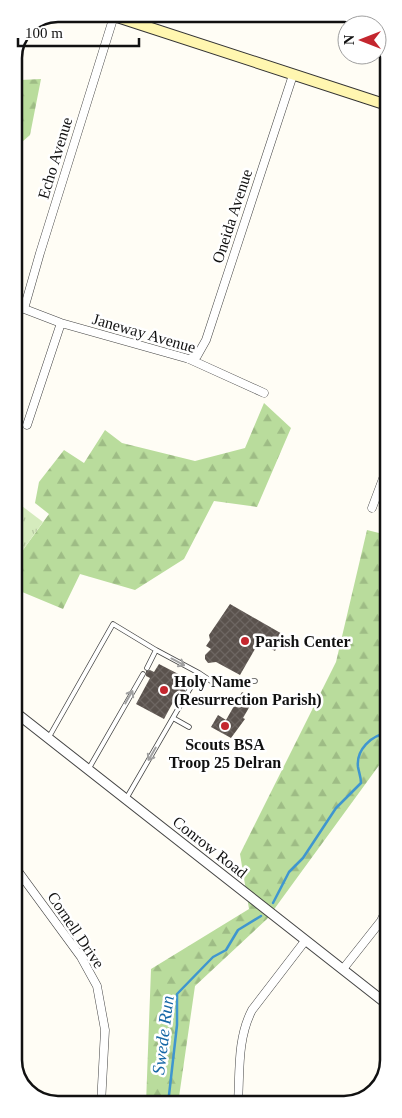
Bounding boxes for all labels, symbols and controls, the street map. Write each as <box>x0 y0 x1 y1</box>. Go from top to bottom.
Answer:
scale bar <box>18 15 139 47</box>
north arrow <box>337 15 387 65</box>
text: 100 m <box>25 25 63 41</box>
text: N <box>342 35 357 45</box>
street label: Echo Avenue <box>35 115 75 201</box>
street label: Oneida Avenue <box>209 167 255 265</box>
street label: Janeway Avenue <box>90 310 198 357</box>
place label: Parish Center <box>255 633 351 650</box>
marker: Parish Center <box>239 635 251 647</box>
one-way arrow <box>171 657 186 667</box>
place label: Holy Name (Resurrection Parish) <box>174 673 322 709</box>
marker: Holy Name (Resurrection Parish) <box>158 684 170 696</box>
one-way arrow <box>125 691 135 705</box>
marker: Scouts BSA Troop 25 Delran <box>219 720 231 732</box>
place label: Scouts BSA Troop 25 Delran <box>169 736 281 772</box>
one-way arrow <box>146 747 156 761</box>
street label: Conrow Road <box>170 813 250 881</box>
street label: Cornell Drive <box>44 889 108 971</box>
water label: Swede Run <box>148 994 178 1076</box>

